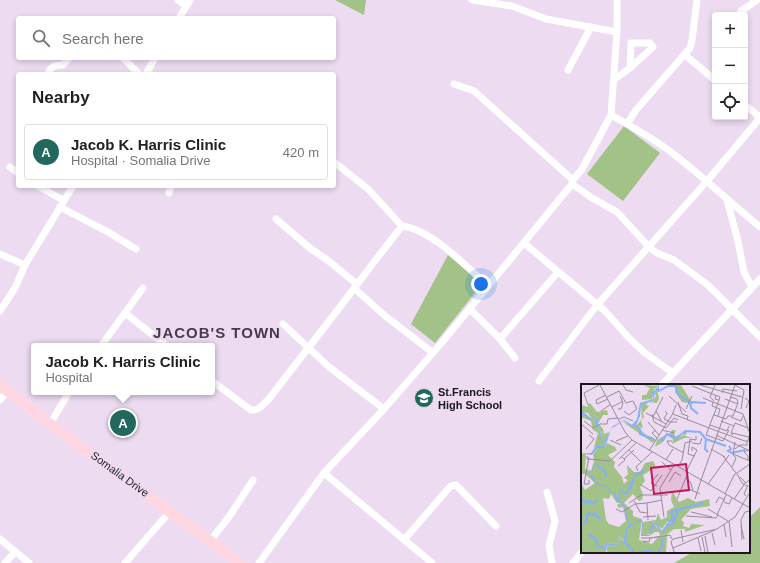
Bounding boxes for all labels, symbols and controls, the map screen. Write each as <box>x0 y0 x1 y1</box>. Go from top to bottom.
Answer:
map controls <box>712 12 748 120</box>
button: + <box>712 12 748 48</box>
search box <box>16 16 336 60</box>
icon: search <box>30 27 52 49</box>
text: Search here <box>62 30 144 47</box>
button: − <box>712 48 748 84</box>
button: locate <box>712 84 748 120</box>
text: Nearby <box>32 88 90 107</box>
text: Jacob K. Harris Clinic <box>71 136 226 153</box>
text: A <box>41 145 51 160</box>
text: 420 m <box>283 145 319 160</box>
text: Hospital · Somalia Drive <box>71 153 210 168</box>
your location <box>471 274 491 294</box>
district label: JACOB'S TOWN <box>153 324 281 341</box>
popup <box>31 343 215 395</box>
text: Jacob K. Harris Clinic <box>45 353 201 370</box>
text: Hospital <box>45 370 92 385</box>
inset map <box>581 384 750 553</box>
place label: St.Francis High School <box>438 386 502 411</box>
school or university icon: St.Francis High School <box>413 387 435 409</box>
pin: A <box>110 408 136 438</box>
street label: Somalia Drive <box>89 449 151 499</box>

